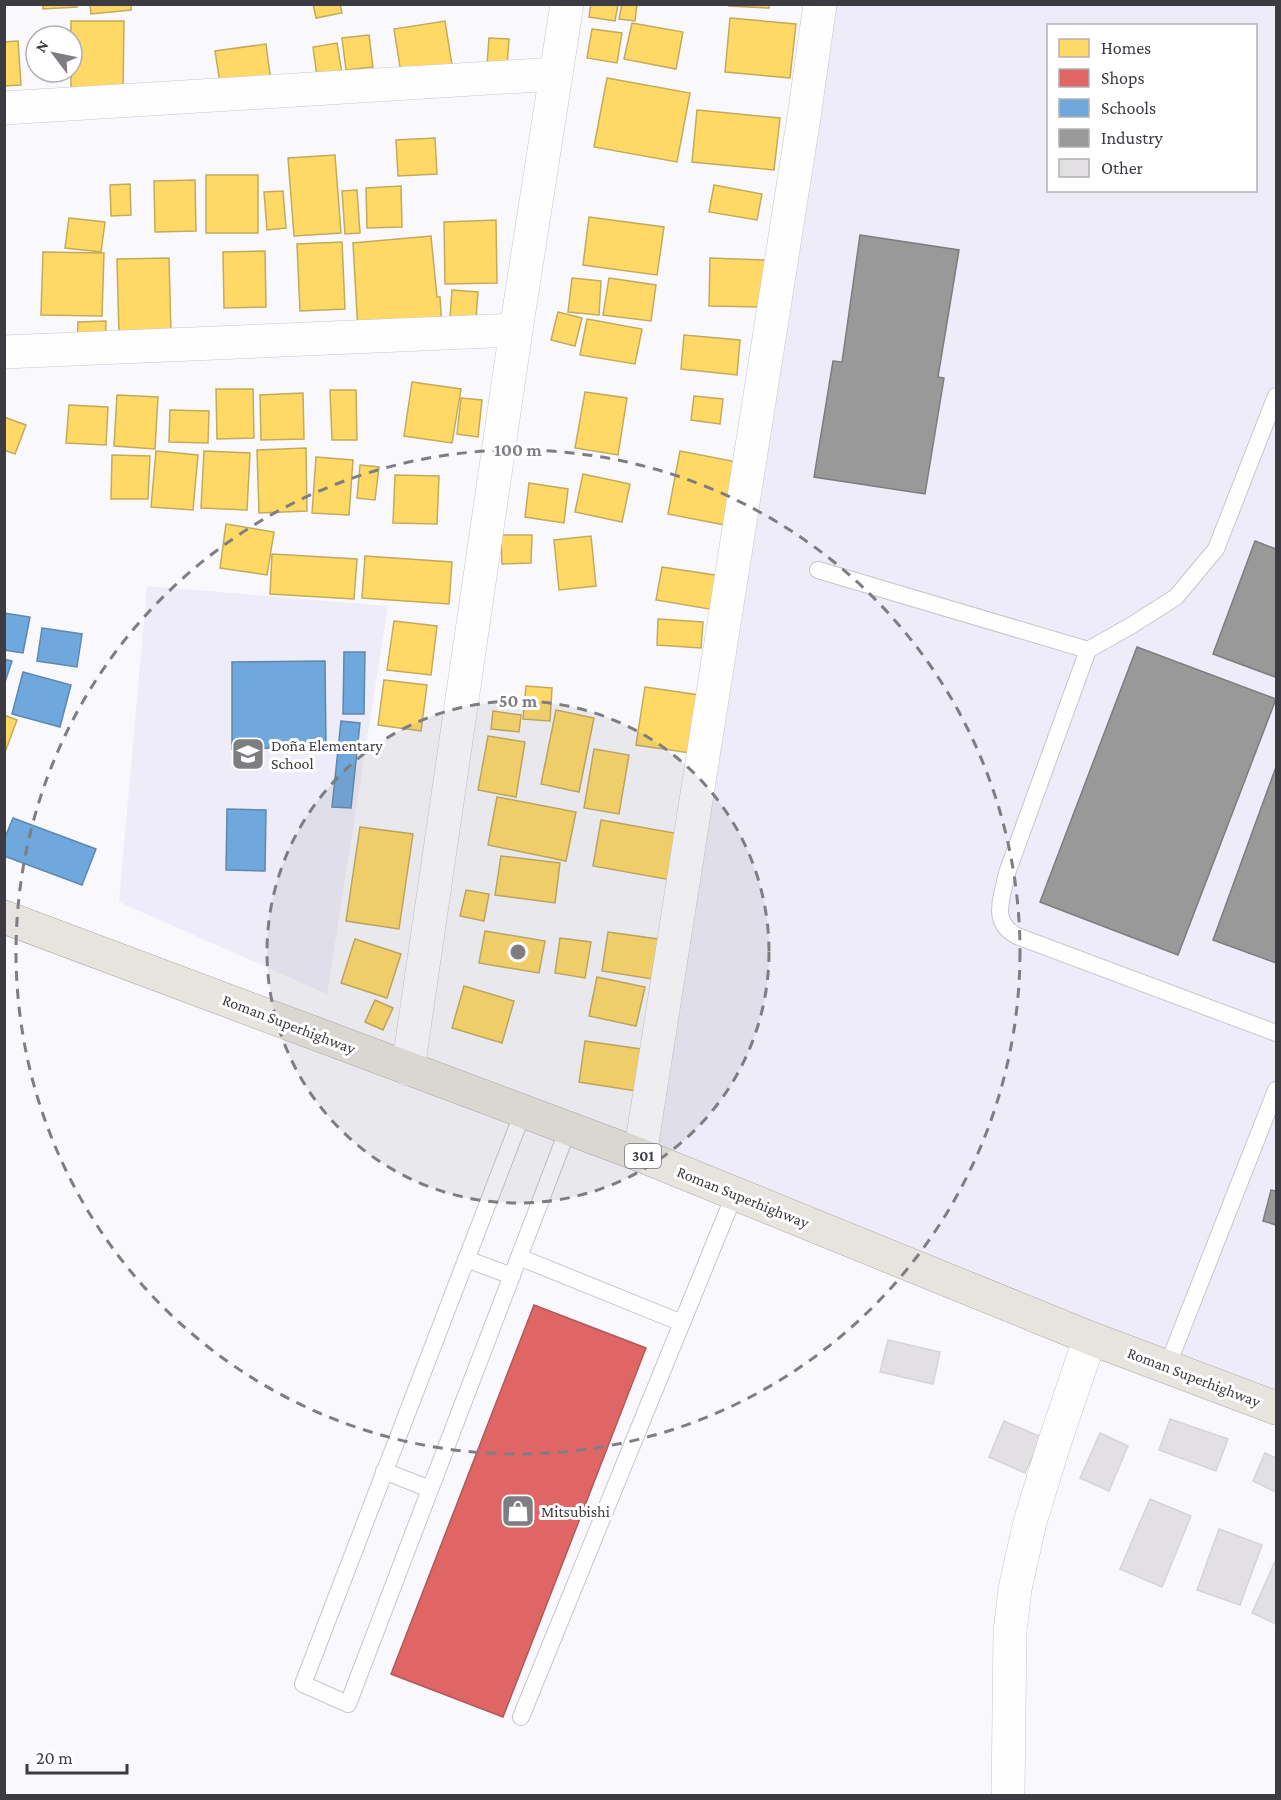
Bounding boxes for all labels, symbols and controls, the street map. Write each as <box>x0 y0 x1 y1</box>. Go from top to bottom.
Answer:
north arrow <box>24 24 84 84</box>
legend <box>1047 24 1257 192</box>
text: N <box>32 37 52 55</box>
text: Homes <box>1101 38 1151 58</box>
text: Shops <box>1101 68 1145 88</box>
text: Schools <box>1101 98 1156 118</box>
text: Industry <box>1101 128 1164 148</box>
text: Other <box>1101 158 1144 178</box>
text: 100 m <box>494 440 542 460</box>
text: 50 m <box>499 691 538 711</box>
school or university icon: Doña Elementary School <box>230 736 266 772</box>
place label: Doña Elementary School <box>271 737 383 772</box>
centre of rings <box>508 942 528 962</box>
street label: Roman Superhighway <box>220 991 358 1058</box>
road number: 301 <box>625 1144 661 1168</box>
street label: Roman Superhighway <box>674 1163 812 1232</box>
street label: Roman Superhighway <box>1125 1344 1263 1411</box>
shop icon: Mitsubishi <box>500 1493 536 1529</box>
place label: Mitsubishi <box>541 1503 610 1520</box>
scale bar <box>27 1737 128 1775</box>
text: 20 m <box>36 1748 73 1768</box>

